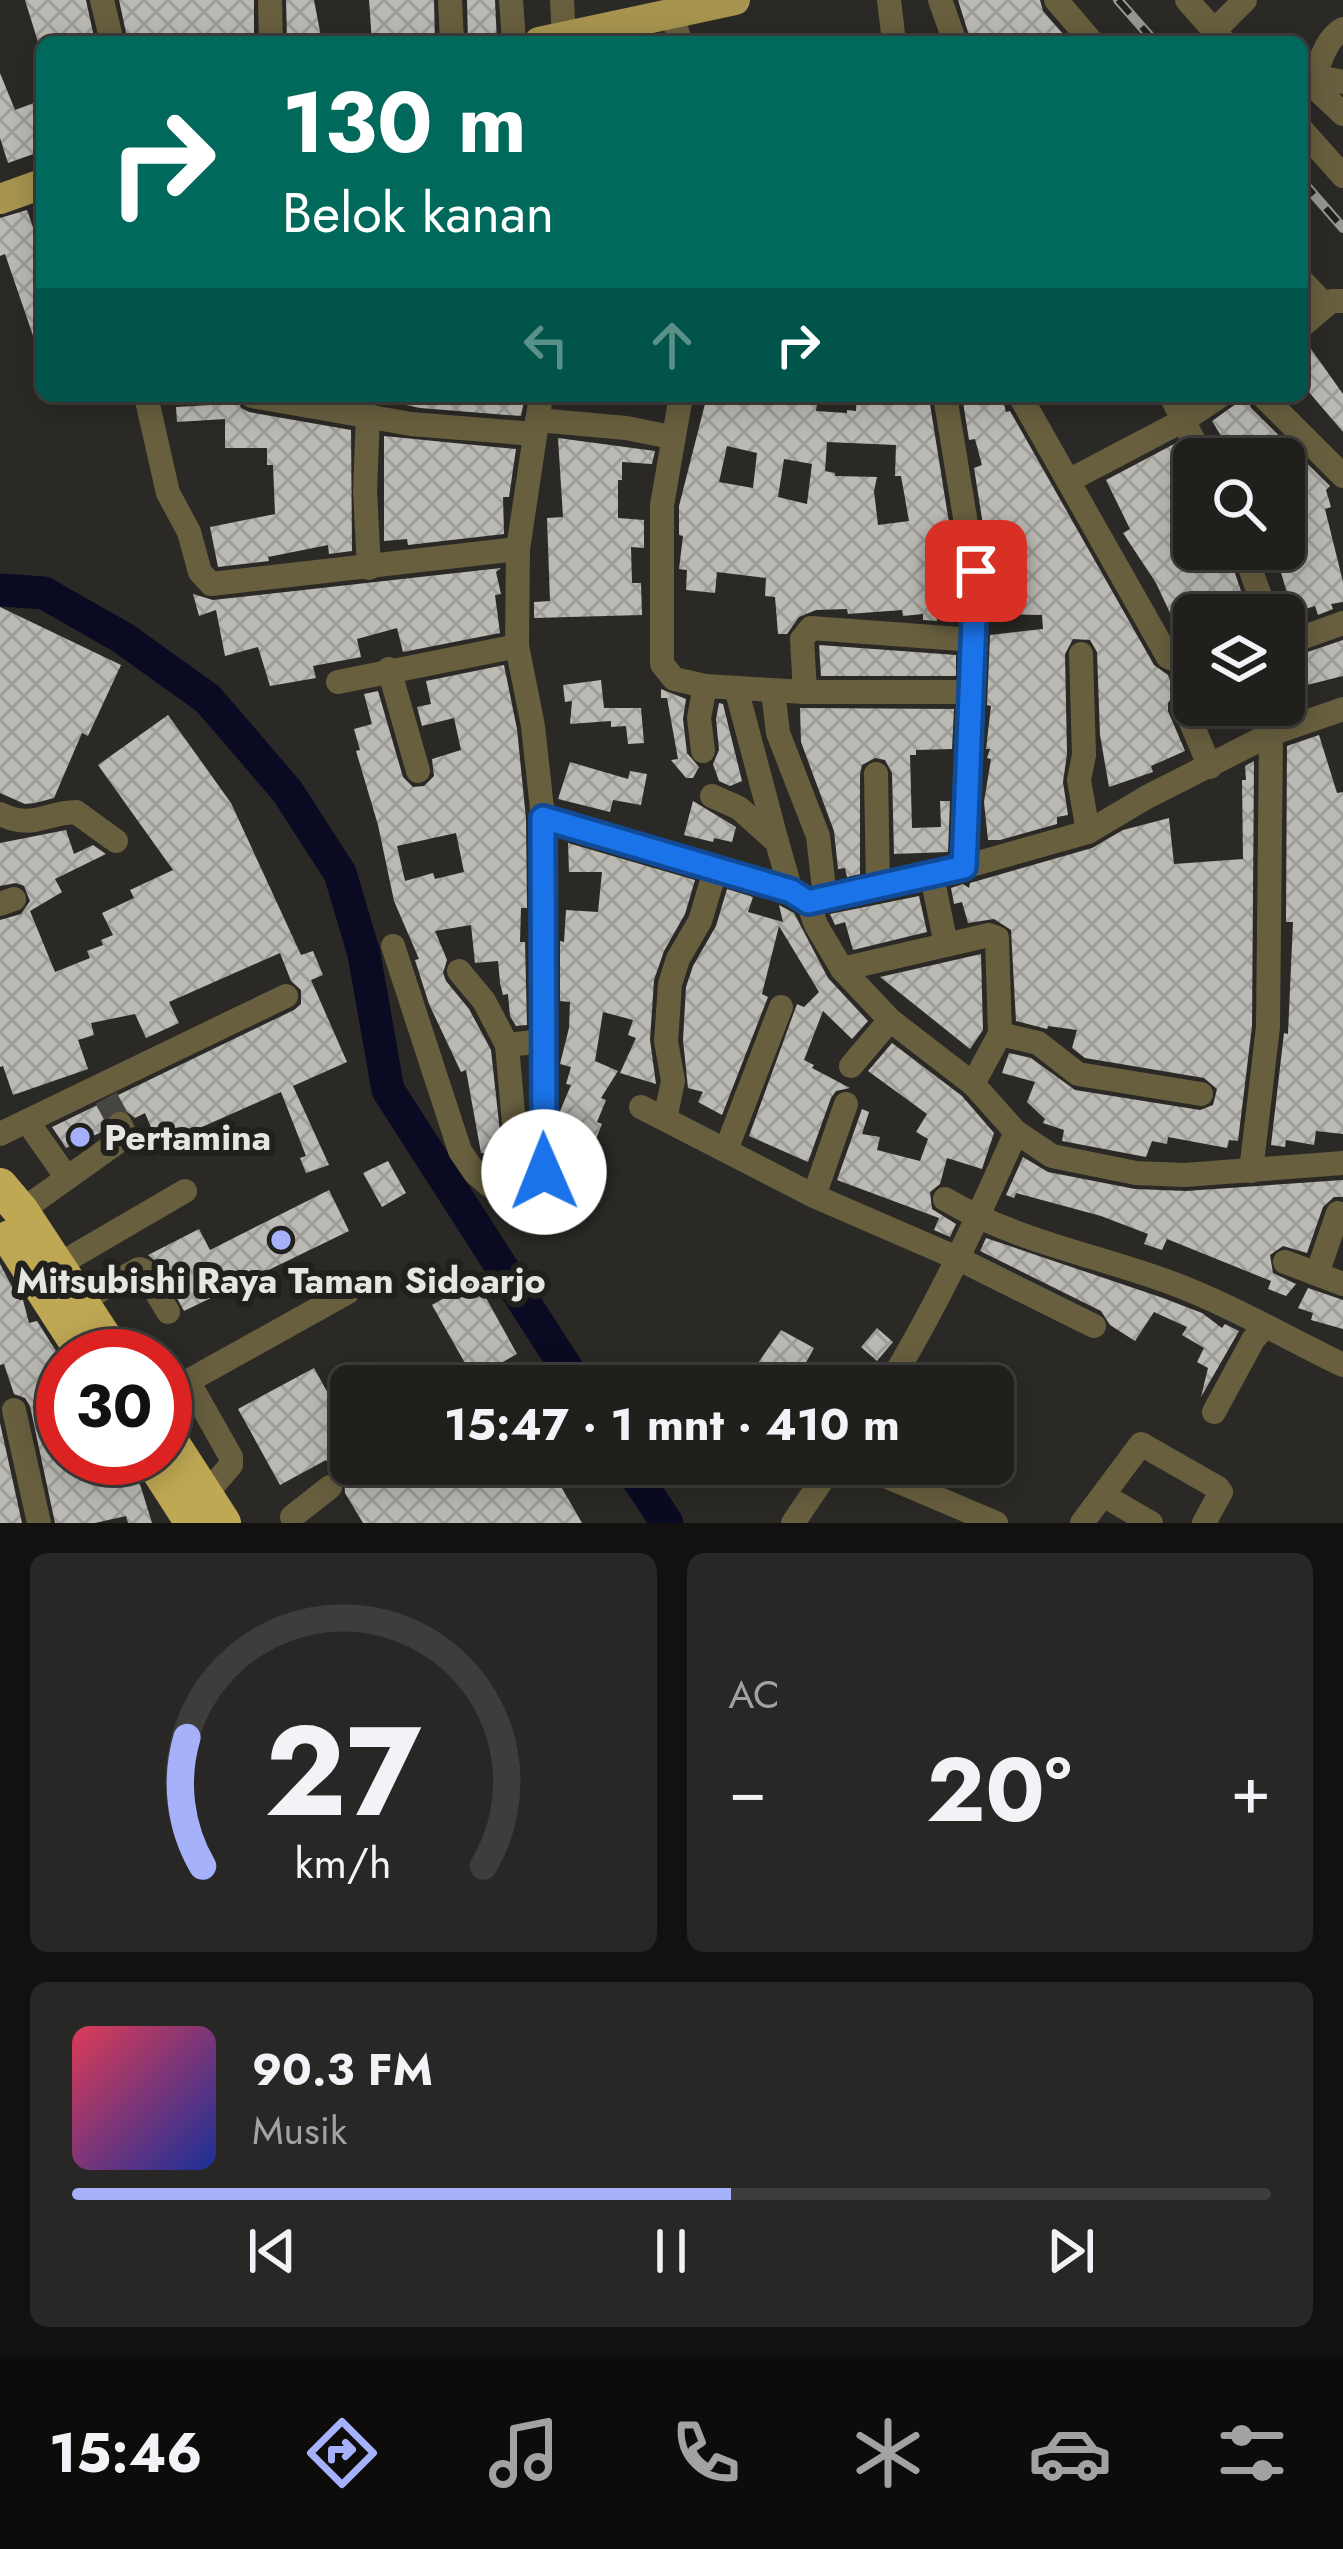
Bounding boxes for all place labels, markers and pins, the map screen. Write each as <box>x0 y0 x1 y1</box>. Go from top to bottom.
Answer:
pin <box>925 520 1027 622</box>
place label: Pertamina <box>104 1111 271 1163</box>
marker: Pertamina <box>67 1124 93 1150</box>
marker: Mitsubishi Raya Taman Sidoarjo <box>268 1227 294 1253</box>
place label: Mitsubishi Raya Taman Sidoarjo <box>16 1254 546 1306</box>

